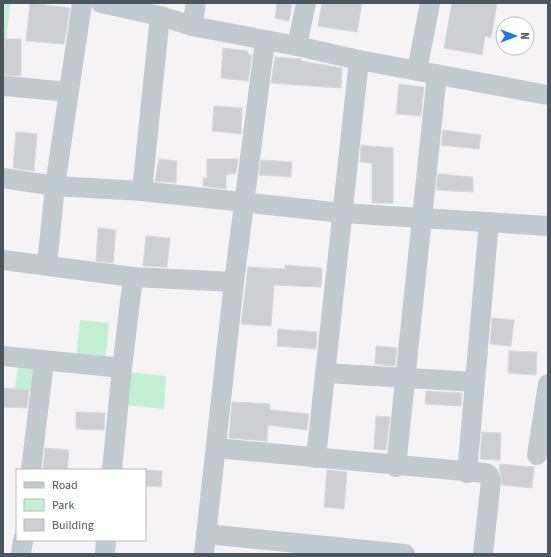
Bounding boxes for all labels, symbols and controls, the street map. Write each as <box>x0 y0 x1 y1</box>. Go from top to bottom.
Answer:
north arrow <box>495 16 535 56</box>
text: N <box>517 32 532 40</box>
legend <box>16 469 146 541</box>
text: Road <box>52 477 78 494</box>
text: Park <box>52 497 74 514</box>
text: Building <box>52 517 94 534</box>

